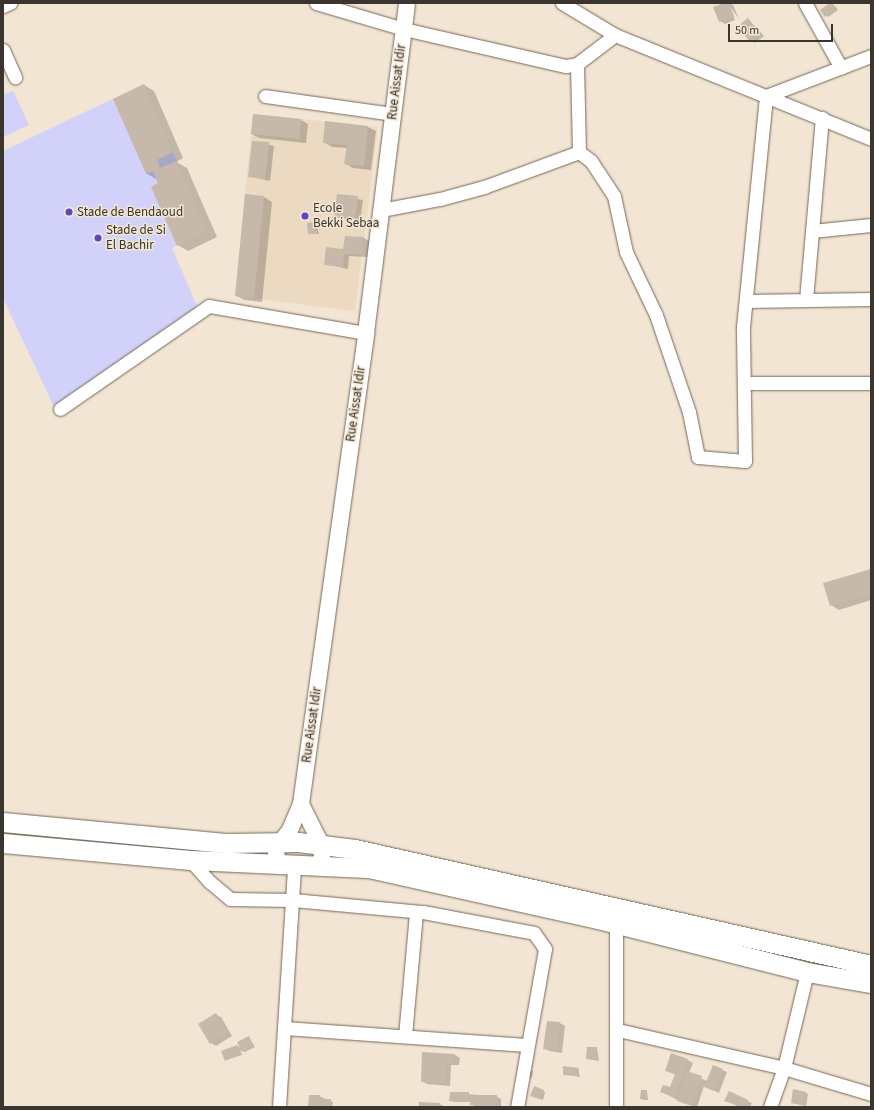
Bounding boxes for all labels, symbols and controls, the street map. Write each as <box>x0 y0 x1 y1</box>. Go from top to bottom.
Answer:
scale bar <box>730 16 835 42</box>
text: 50 m <box>735 22 759 39</box>
street label: Rue Aissat Idir <box>385 43 409 121</box>
place label: Ecole Bekki Sebaa <box>313 201 379 232</box>
place label: Stade de Bendaoud <box>77 204 183 220</box>
marker: Stade de Bendaoud <box>64 207 74 217</box>
marker: Ecole Bekki Sebaa <box>300 211 310 221</box>
place label: Stade de Si El Bachir <box>106 223 166 254</box>
marker: Stade de Si El Bachir <box>93 233 103 243</box>
street label: Rue Aissat Idir <box>343 365 369 443</box>
street label: Rue Aissat Idir <box>299 686 325 764</box>

